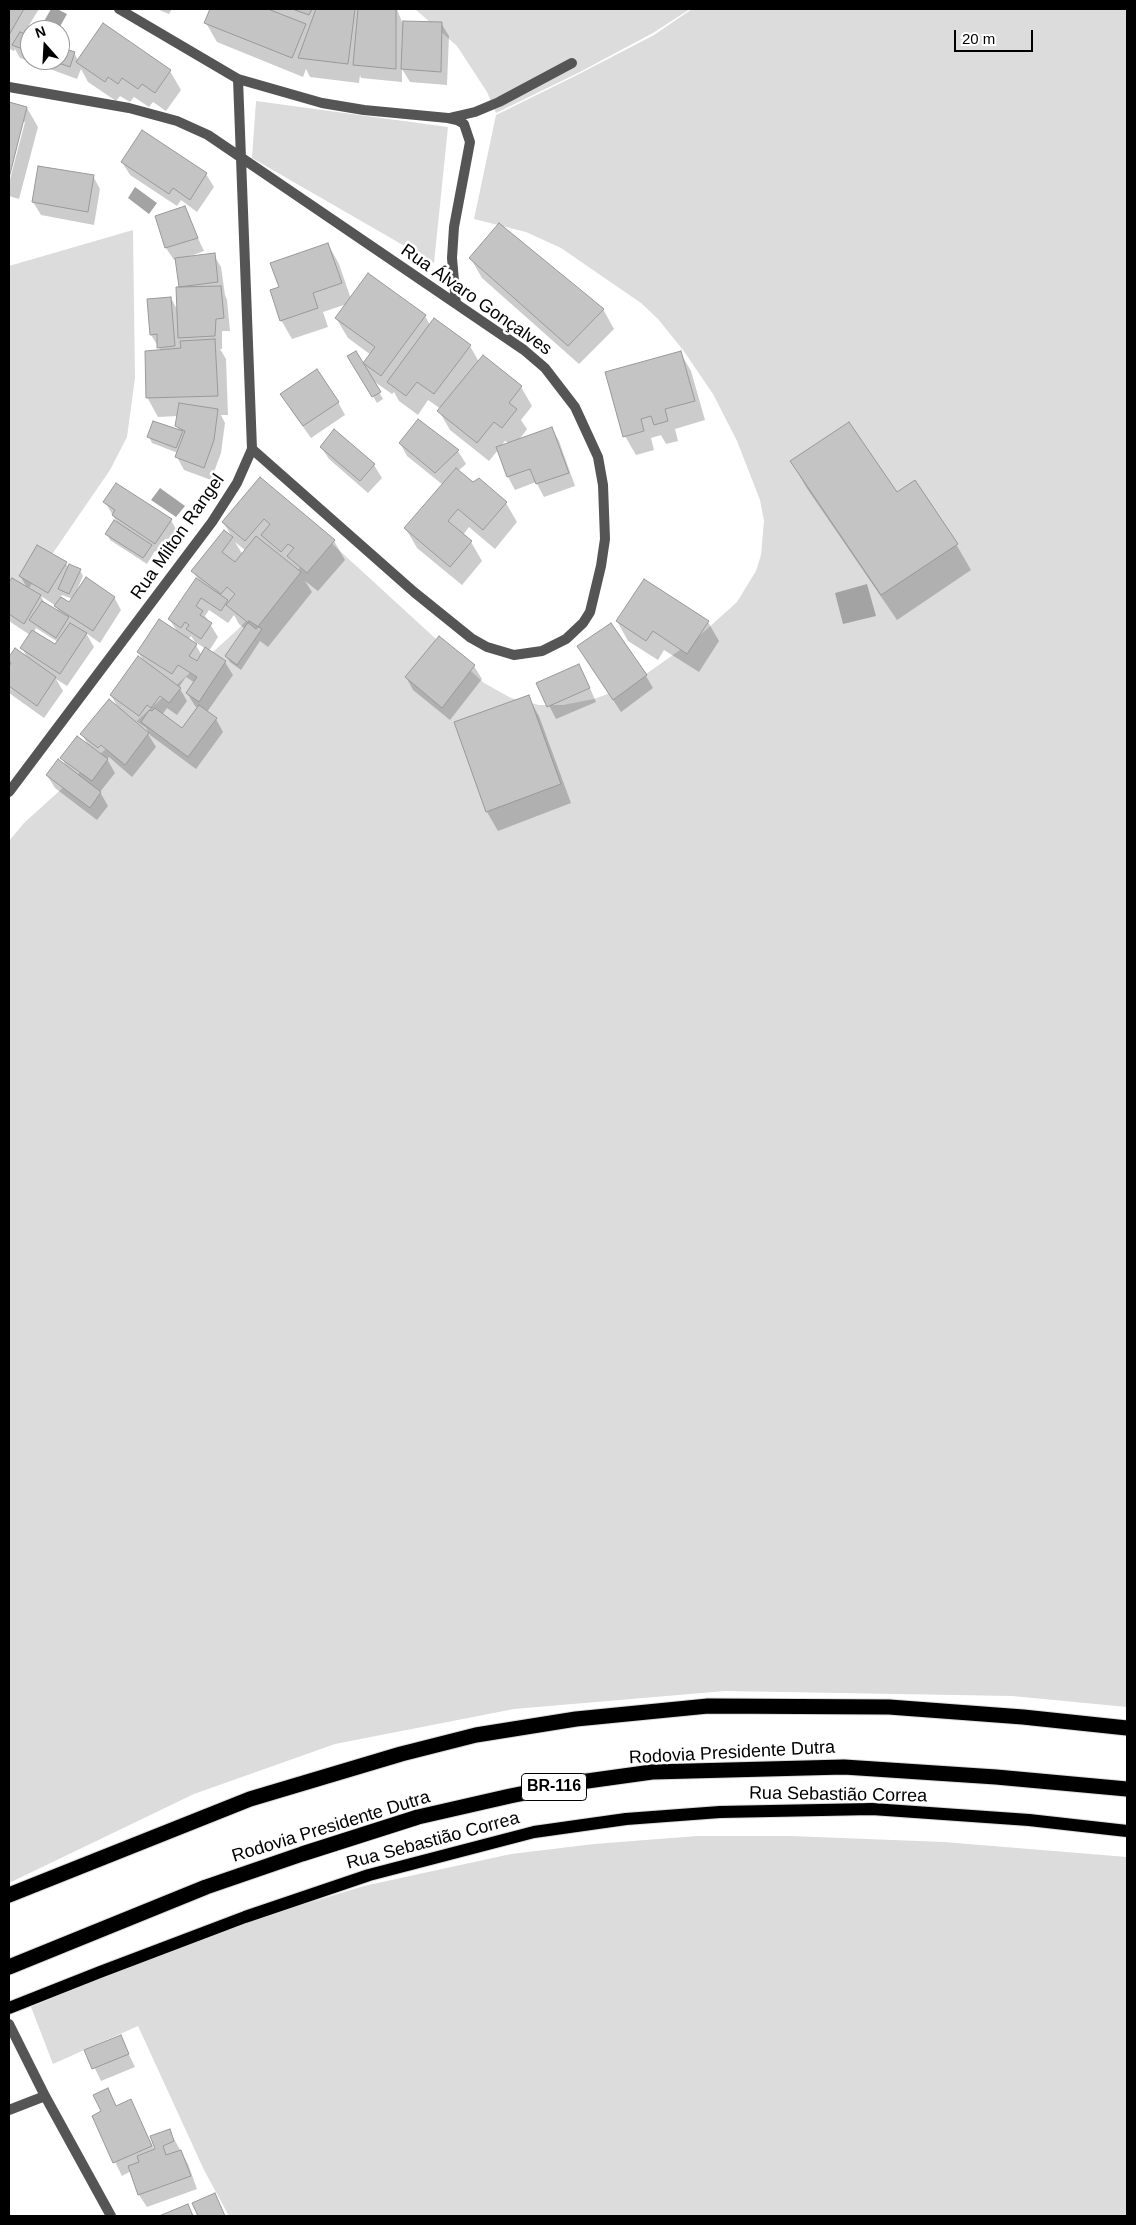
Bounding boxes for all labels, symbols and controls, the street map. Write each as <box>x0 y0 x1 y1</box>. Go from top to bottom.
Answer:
north arrow <box>20 20 70 70</box>
scale bar <box>956 20 1035 52</box>
text: N <box>33 23 48 41</box>
text: 20 m <box>962 30 995 47</box>
street label: Rua Álvaro Gonçalves <box>396 240 556 360</box>
street label: Rua Milton Rangel <box>127 470 229 604</box>
street label: Rodovia Presidente Dutra <box>629 1737 835 1769</box>
road number: BR-116 <box>522 1774 586 1800</box>
street label: Rua Sebastião Correa <box>749 1783 927 1807</box>
street label: Rodovia Presidente Dutra <box>229 1787 433 1867</box>
street label: Rua Sebastião Correa <box>344 1808 522 1874</box>

